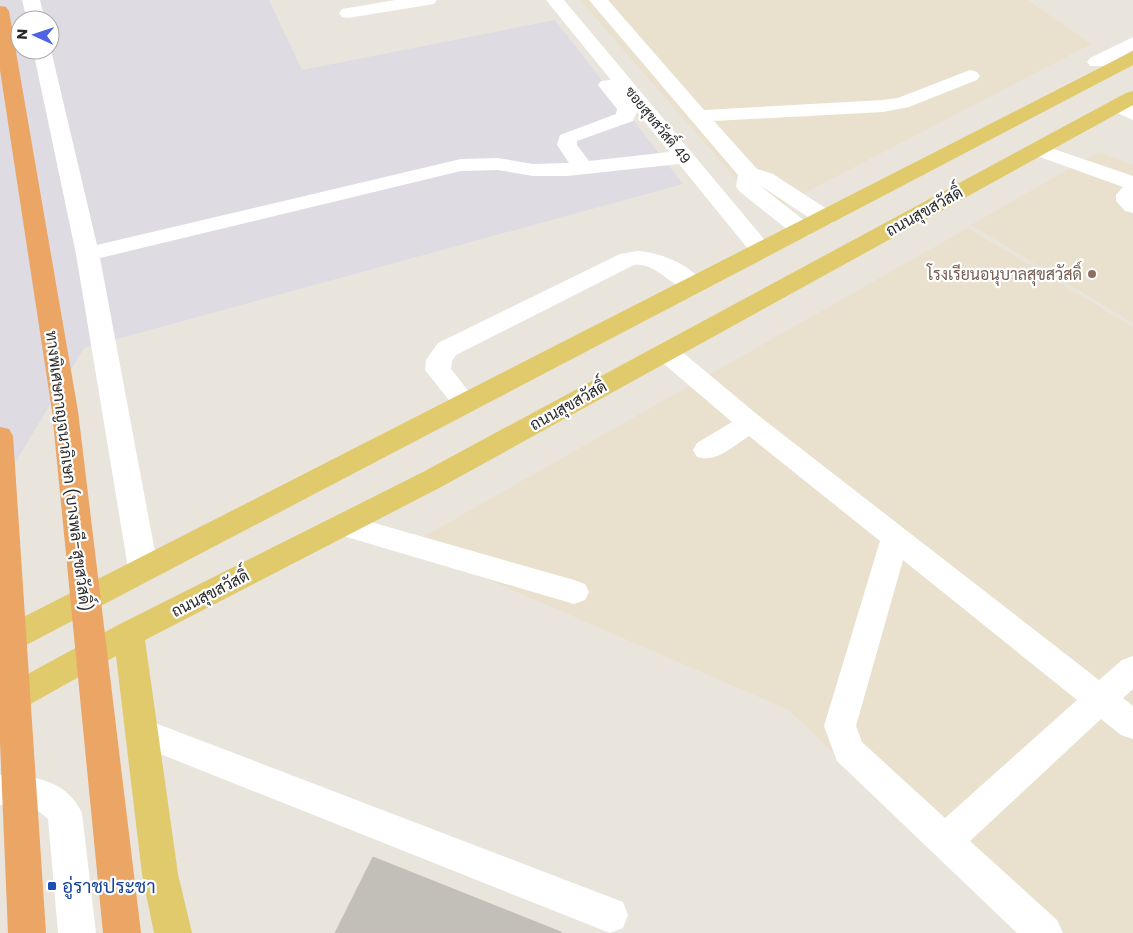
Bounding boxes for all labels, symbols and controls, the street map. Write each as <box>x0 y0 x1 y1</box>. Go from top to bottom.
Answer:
north arrow <box>10 10 60 60</box>
text: N <box>12 29 32 40</box>
street label: ซอยสุขสวัสดิ์ 49 <box>621 81 697 168</box>
street label: ถนนสุขสวัสดิ์ <box>880 178 967 242</box>
place label: โรงเรียนอนุบาลสุขสวัสดิ์ <box>926 260 1082 286</box>
marker: โรงเรียนอนุบาลสุขสวัสดิ์ <box>1086 268 1098 280</box>
street label: ทางพิเศษกาญจนาภิเษก (บางพลี-สุขสวัสดิ์) <box>40 329 100 613</box>
street label: ถนนสุขสวัสดิ์ <box>524 372 611 436</box>
street label: ถนนสุขสวัสดิ์ <box>166 561 253 623</box>
place label: อู่ราชประชา <box>62 873 156 900</box>
marker: อู่ราชประชา <box>46 880 58 892</box>

